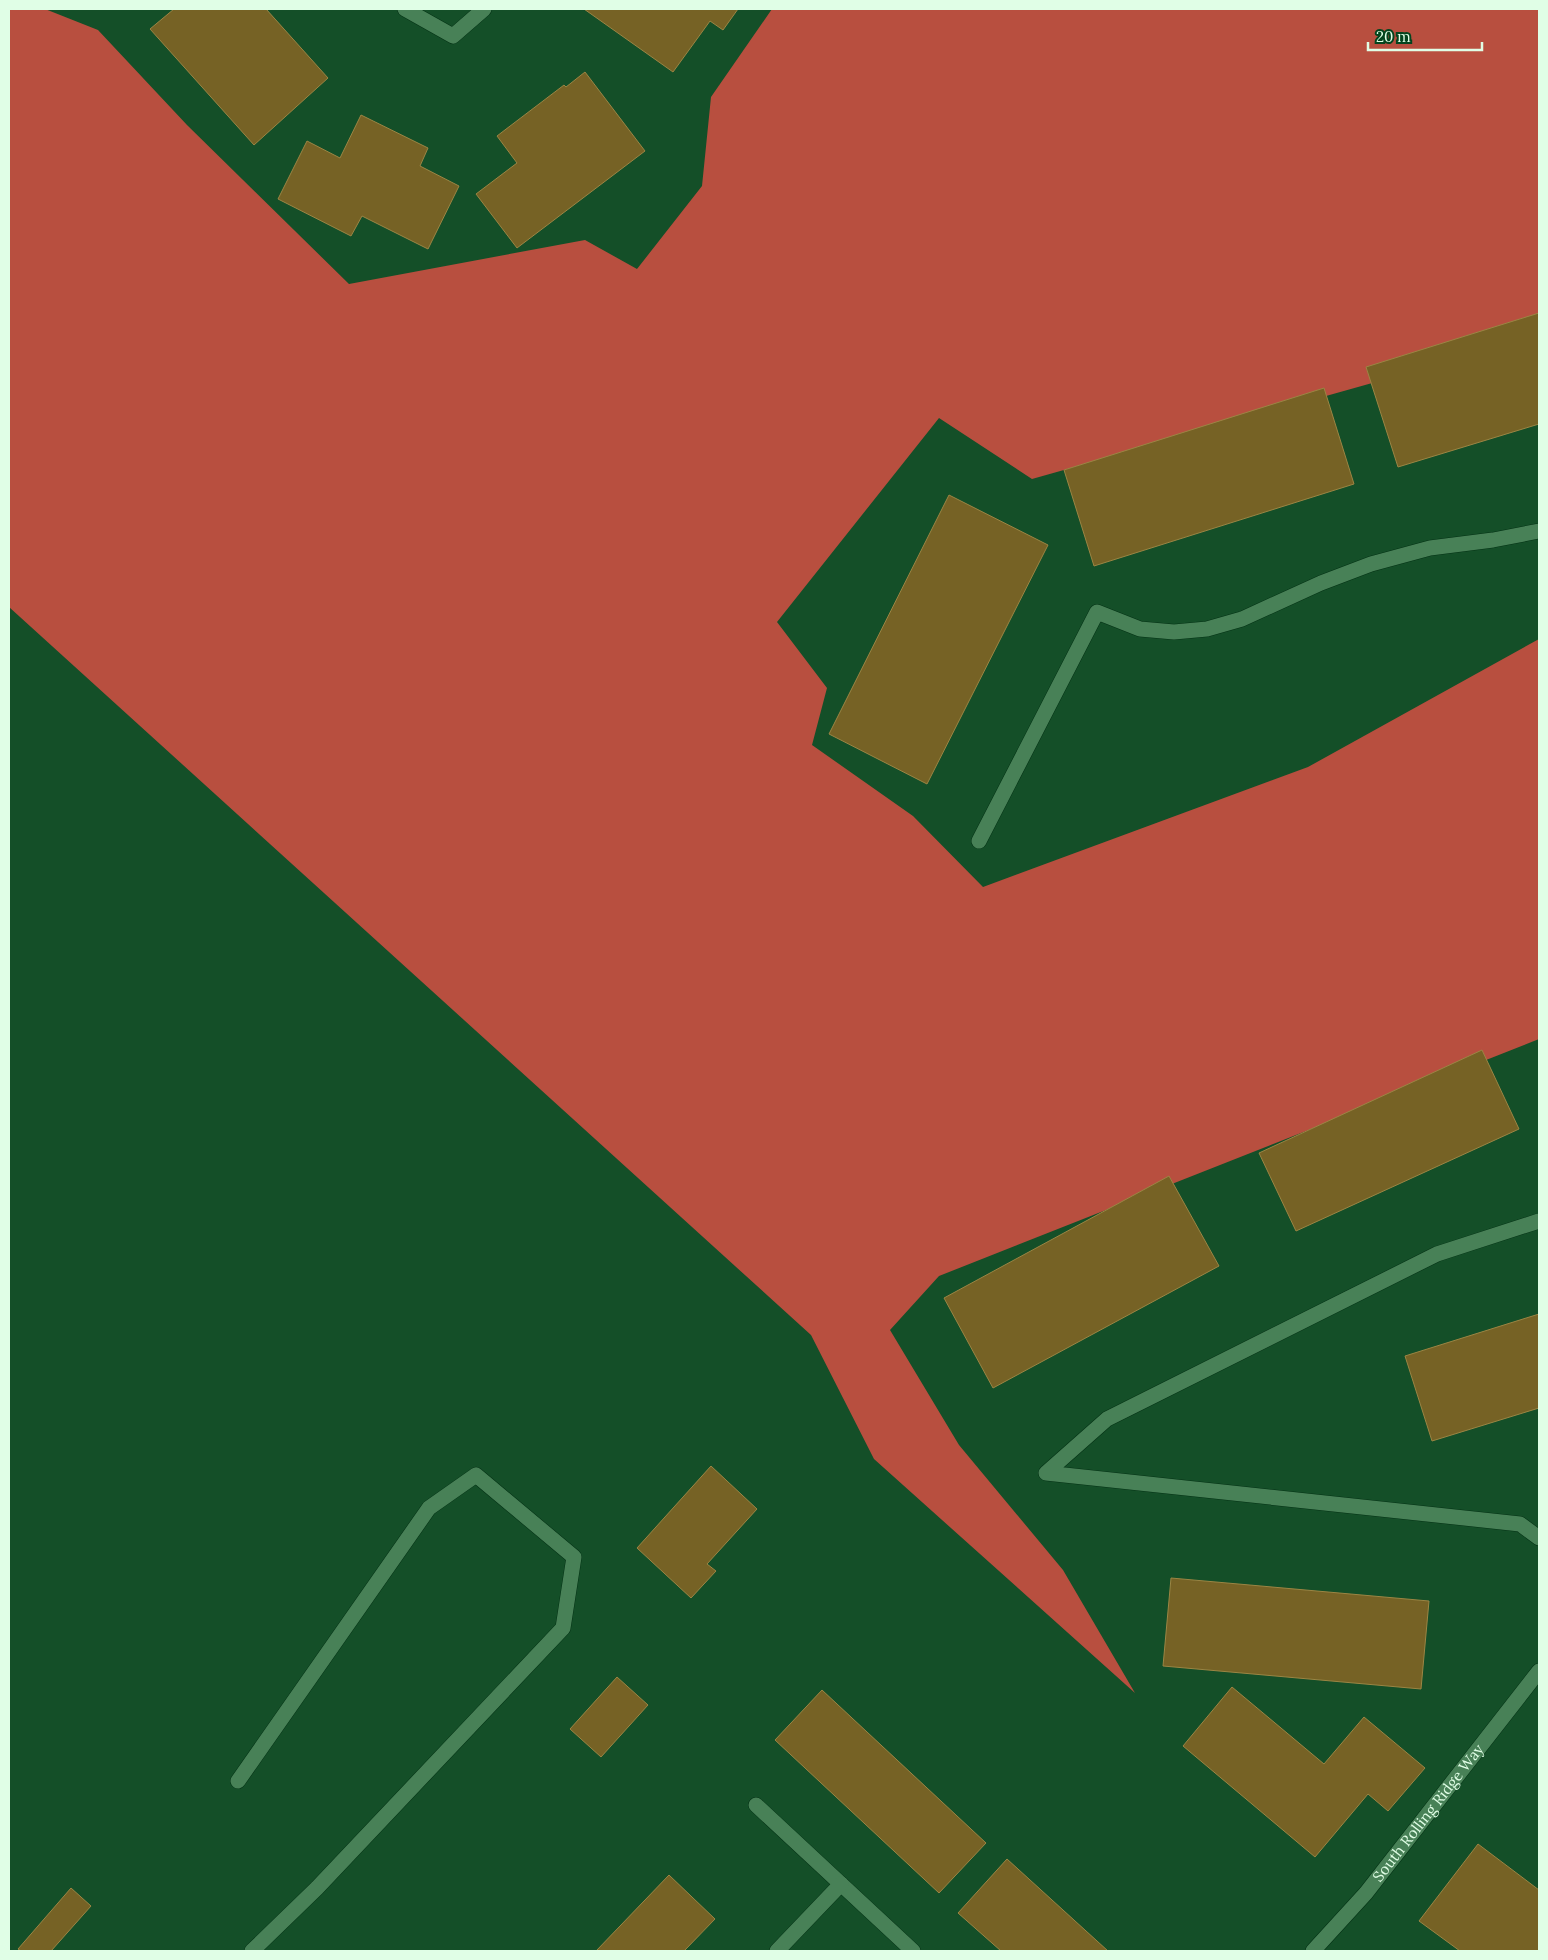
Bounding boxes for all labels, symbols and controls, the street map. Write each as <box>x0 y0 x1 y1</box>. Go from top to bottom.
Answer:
scale bar <box>1368 20 1482 52</box>
text: 20 m <box>1376 27 1411 46</box>
street label: South Rolling Ridge Way <box>1368 1740 1488 1885</box>

